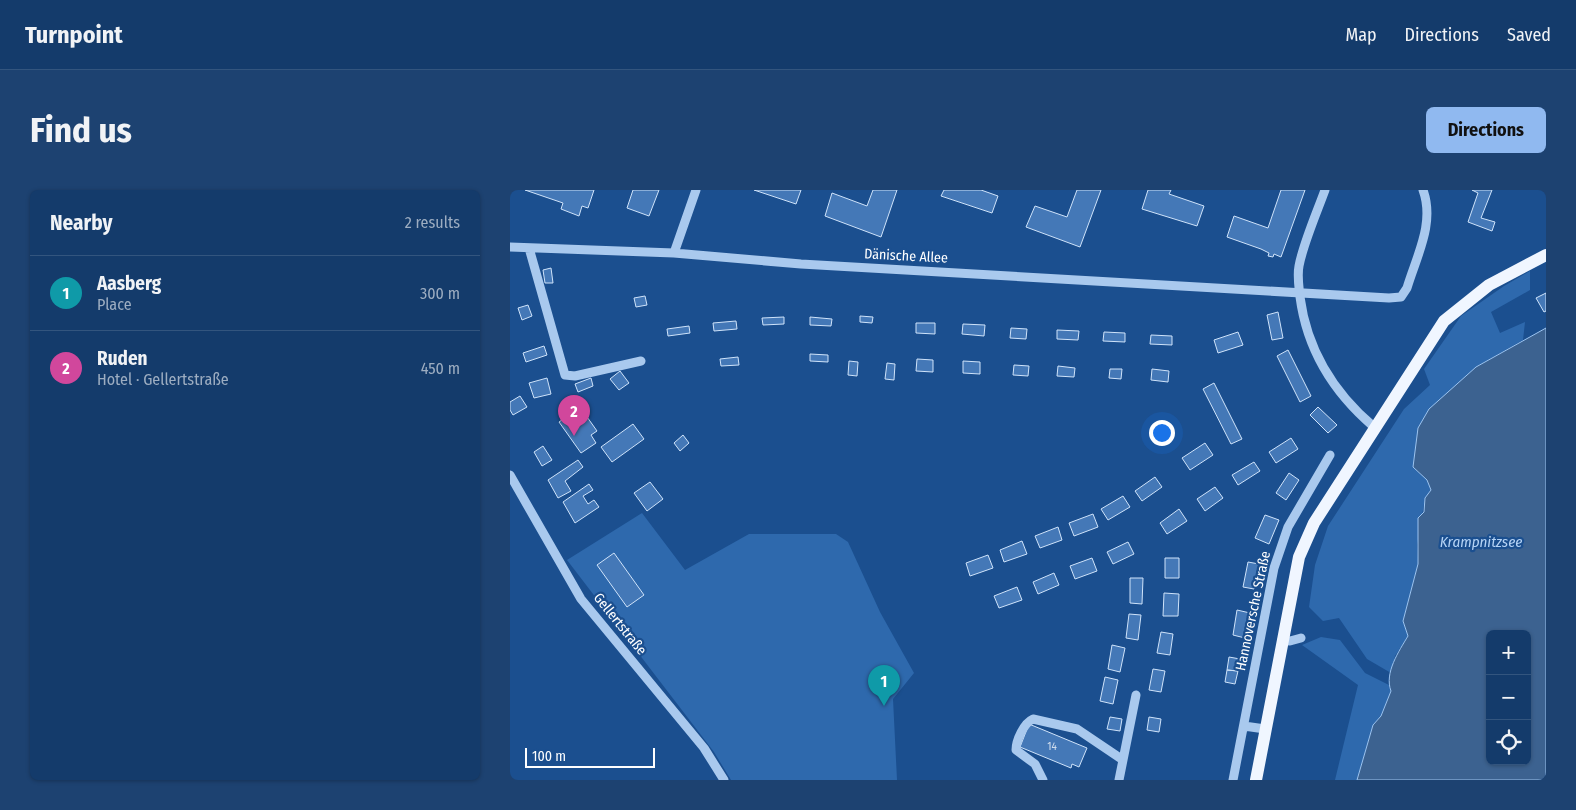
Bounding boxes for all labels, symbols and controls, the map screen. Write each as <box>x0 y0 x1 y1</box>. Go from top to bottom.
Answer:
text: Turnpoint <box>25 21 123 49</box>
text: Map <box>1345 24 1377 46</box>
text: Directions <box>1405 24 1479 46</box>
text: Saved <box>1507 24 1551 46</box>
button: Directions <box>1426 107 1546 153</box>
text: Find us <box>30 109 132 151</box>
text: Nearby <box>50 210 112 236</box>
text: 2 results <box>405 213 460 232</box>
street label: Dänische Allee <box>864 245 948 267</box>
text: Aasberg <box>97 272 161 295</box>
text: 1 <box>63 284 69 303</box>
text: 300 m <box>420 284 460 303</box>
text: Place <box>97 295 132 314</box>
text: Ruden <box>97 347 147 370</box>
text: 2 <box>62 359 70 378</box>
text: 450 m <box>421 359 460 378</box>
text: Hotel · Gellertstraße <box>97 370 229 389</box>
pin: 2 <box>558 395 590 436</box>
your location <box>1149 420 1175 446</box>
water label: Krampnitzsee <box>1440 533 1522 551</box>
street label: Hannoversche Straße <box>1232 549 1274 672</box>
street label: Gellertstraße <box>590 590 650 659</box>
map controls <box>1486 630 1531 765</box>
button: + <box>1486 630 1531 675</box>
pin: 1 <box>868 665 900 706</box>
button: − <box>1486 675 1531 720</box>
button: locate <box>1486 720 1531 765</box>
house number: 14 <box>1047 740 1057 753</box>
scale bar <box>525 745 655 768</box>
text: 100 m <box>532 748 566 765</box>

